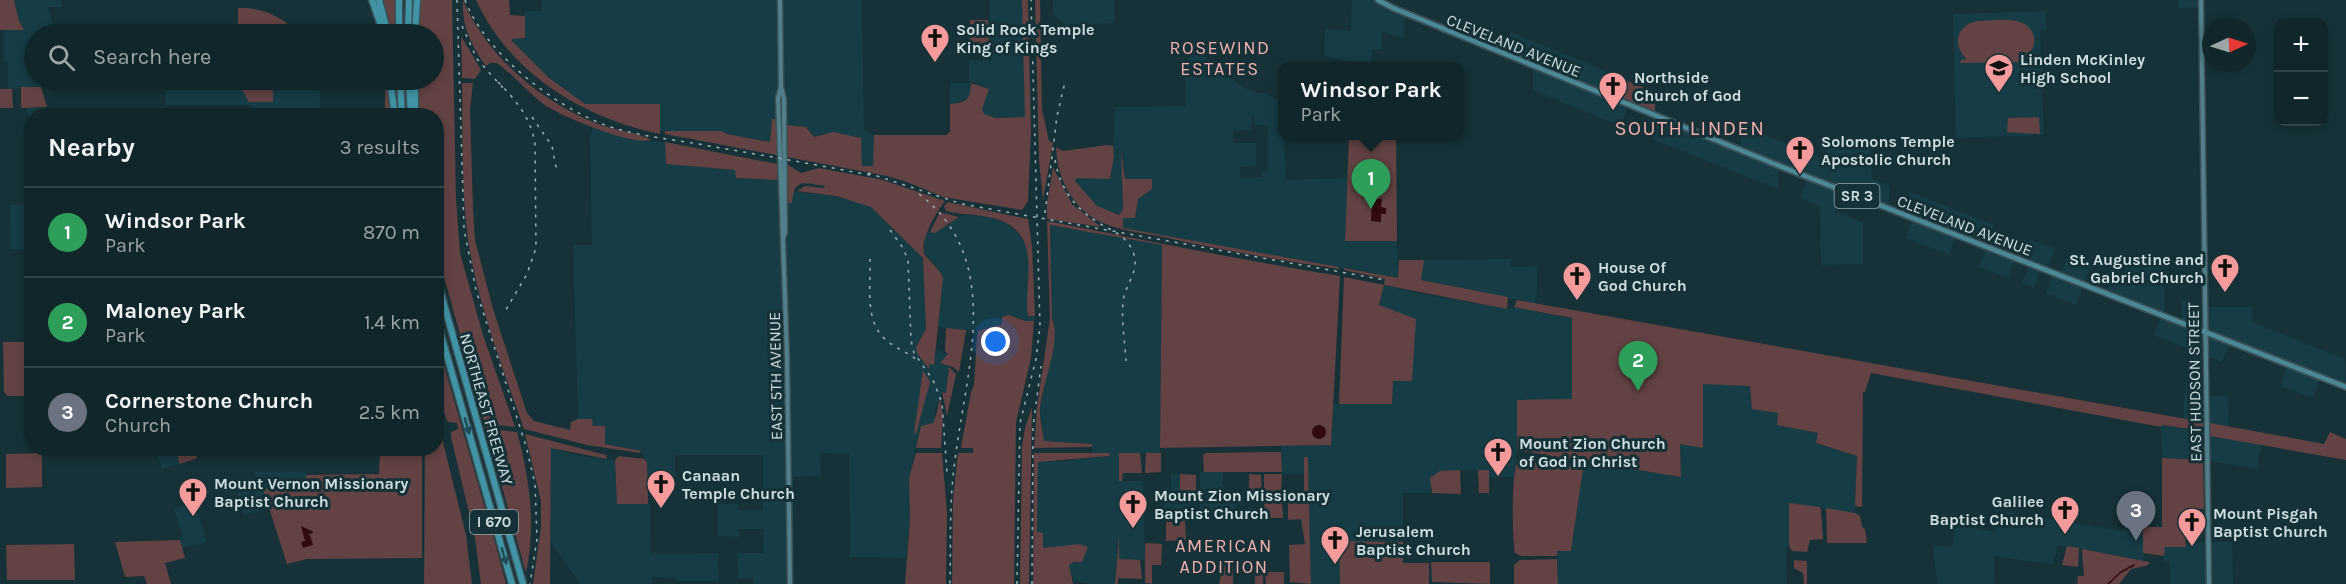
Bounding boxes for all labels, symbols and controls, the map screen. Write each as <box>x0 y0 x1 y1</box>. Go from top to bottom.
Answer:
street label: CLEVELAND AVENUE <box>1444 10 1584 81</box>
north arrow <box>2202 18 2256 72</box>
map controls <box>2274 18 2328 126</box>
button: + <box>2274 18 2328 72</box>
place label: Solid Rock Temple King of Kings <box>956 20 1095 57</box>
church icon: Solid Rock Temple King of Kings <box>919 22 951 64</box>
search box <box>24 24 444 90</box>
district label: ROSEWIND ESTATES <box>1170 37 1270 80</box>
icon: search <box>45 41 78 74</box>
text: Search here <box>93 44 211 70</box>
place label: Linden McKinley High School <box>2020 50 2145 87</box>
school or university icon: Linden McKinley High School <box>1983 52 2015 94</box>
popup <box>1278 62 1464 140</box>
place label: Northside Church of God <box>1634 68 1742 105</box>
church icon: Northside Church of God <box>1597 70 1629 112</box>
button: − <box>2274 72 2328 126</box>
text: Windsor Park <box>1301 77 1441 103</box>
text: Park <box>1301 103 1341 126</box>
district label: SOUTH LINDEN <box>1615 117 1765 140</box>
text: Nearby <box>48 132 135 163</box>
place label: Solomons Temple Apostolic Church <box>1821 132 1955 169</box>
church icon: Solomons Temple Apostolic Church <box>1784 134 1816 176</box>
text: 3 results <box>340 136 420 159</box>
pin: 1 <box>1352 160 1390 209</box>
road number: SR 3 <box>1834 184 1880 208</box>
street label: CLEVELAND AVENUE <box>1894 191 2035 260</box>
text: Windsor Park <box>105 208 246 234</box>
text: 1 <box>64 221 71 244</box>
text: 870 m <box>363 221 420 244</box>
text: Park <box>105 234 146 257</box>
place label: St. Augustine and Gabriel Church <box>2069 250 2204 287</box>
church icon: St. Augustine and Gabriel Church <box>2209 252 2241 294</box>
place label: House Of God Church <box>1598 258 1687 295</box>
church icon: House Of God Church <box>1561 260 1593 302</box>
text: Maloney Park <box>105 298 246 324</box>
street label: EAST HUDSON STREET <box>2184 302 2205 462</box>
text: 2 <box>61 311 74 334</box>
text: 1.4 km <box>364 311 420 334</box>
street label: EAST 5TH AVENUE <box>765 312 786 440</box>
text: Park <box>105 324 146 347</box>
your location <box>981 327 1010 356</box>
street label: NORTHEAST FREEWAY <box>456 331 517 487</box>
pin: 2 <box>1618 342 1658 391</box>
text: Cornerstone Church <box>105 388 313 414</box>
text: 3 <box>61 401 74 424</box>
text: 2.5 km <box>359 401 420 424</box>
text: Church <box>105 414 171 437</box>
one-way arrow <box>463 417 473 435</box>
place label: Mount Zion Church of God in Christ <box>1519 434 1666 471</box>
church icon: Mount Zion Church of God in Christ <box>1482 436 1514 478</box>
place label: Canaan Temple Church <box>682 466 795 503</box>
church icon: Canaan Temple Church <box>645 468 677 510</box>
place label: Mount Vernon Missionary Baptist Church <box>214 474 408 511</box>
church icon: Mount Vernon Missionary Baptist Church <box>177 476 209 518</box>
place label: Mount Zion Missionary Baptist Church <box>1154 486 1330 523</box>
church icon: Mount Zion Missionary Baptist Church <box>1117 488 1149 530</box>
place label: Galilee Baptist Church <box>1929 492 2044 529</box>
pin: 3 <box>2116 492 2156 541</box>
church icon: Galilee Baptist Church <box>2049 494 2081 536</box>
place label: Mount Pisgah Baptist Church <box>2213 504 2328 541</box>
church icon: Mount Pisgah Baptist Church <box>2176 506 2208 548</box>
road number: I 670 <box>470 510 518 534</box>
place label: Jerusalem Baptist Church <box>1356 522 1471 559</box>
church icon: Jerusalem Baptist Church <box>1319 524 1351 566</box>
district label: AMERICAN ADDITION <box>1175 535 1273 578</box>
one-way arrow <box>500 547 509 565</box>

